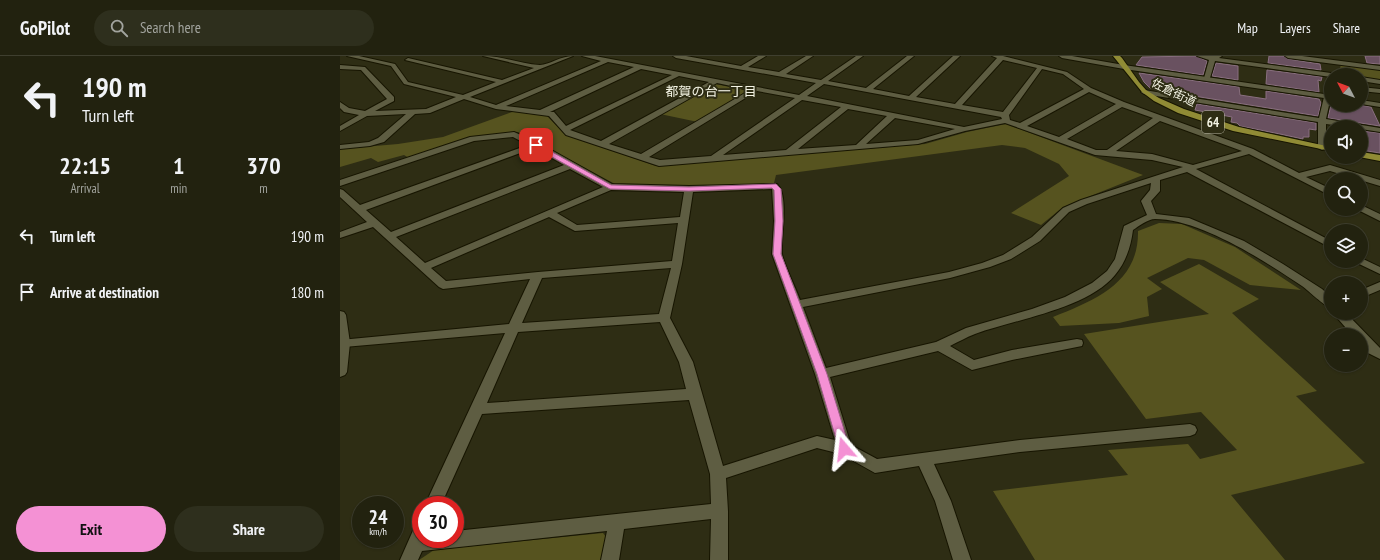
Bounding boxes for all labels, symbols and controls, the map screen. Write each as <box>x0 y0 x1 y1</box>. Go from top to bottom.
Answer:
search box <box>94 10 374 46</box>
text: GoPilot <box>20 16 70 40</box>
icon: search <box>108 17 130 39</box>
text: Search here <box>140 18 201 37</box>
text: Map <box>1237 19 1258 37</box>
text: Layers <box>1280 19 1311 37</box>
text: Share <box>1333 19 1360 37</box>
text: 190 m <box>82 68 146 105</box>
north arrow <box>1324 68 1368 112</box>
map controls <box>1324 68 1368 372</box>
icon: left <box>16 72 68 124</box>
street label: 佐倉街道 <box>1149 75 1199 109</box>
district label: 都賀の台一丁目 <box>665 83 757 100</box>
text: Turn left <box>82 104 134 127</box>
road number: 64 <box>1202 111 1224 133</box>
button: sound <box>1324 120 1368 164</box>
pin <box>519 128 553 162</box>
icon: arrive <box>525 134 547 156</box>
text: 22:15 <box>59 150 111 181</box>
text: 1 <box>173 150 184 181</box>
text: 370 <box>246 150 281 181</box>
button: search <box>1324 172 1368 216</box>
text: Arrival <box>70 180 100 197</box>
text: min <box>170 180 187 197</box>
text: m <box>259 180 268 197</box>
button: layers <box>1324 224 1368 268</box>
icon: left <box>16 225 38 247</box>
text: Turn left <box>50 227 95 246</box>
text: 190 m <box>291 227 324 246</box>
button: + <box>1324 276 1368 320</box>
icon: arrive <box>16 281 38 303</box>
text: Arrive at destination <box>50 283 159 302</box>
text: 180 m <box>291 283 324 302</box>
button: − <box>1324 328 1368 372</box>
position arrow <box>823 428 865 470</box>
speed limit sign: 30 <box>412 496 464 548</box>
text: 24 <box>368 504 388 530</box>
button: Exit <box>16 506 166 552</box>
button: Share <box>174 506 324 552</box>
text: km/h <box>369 525 387 538</box>

